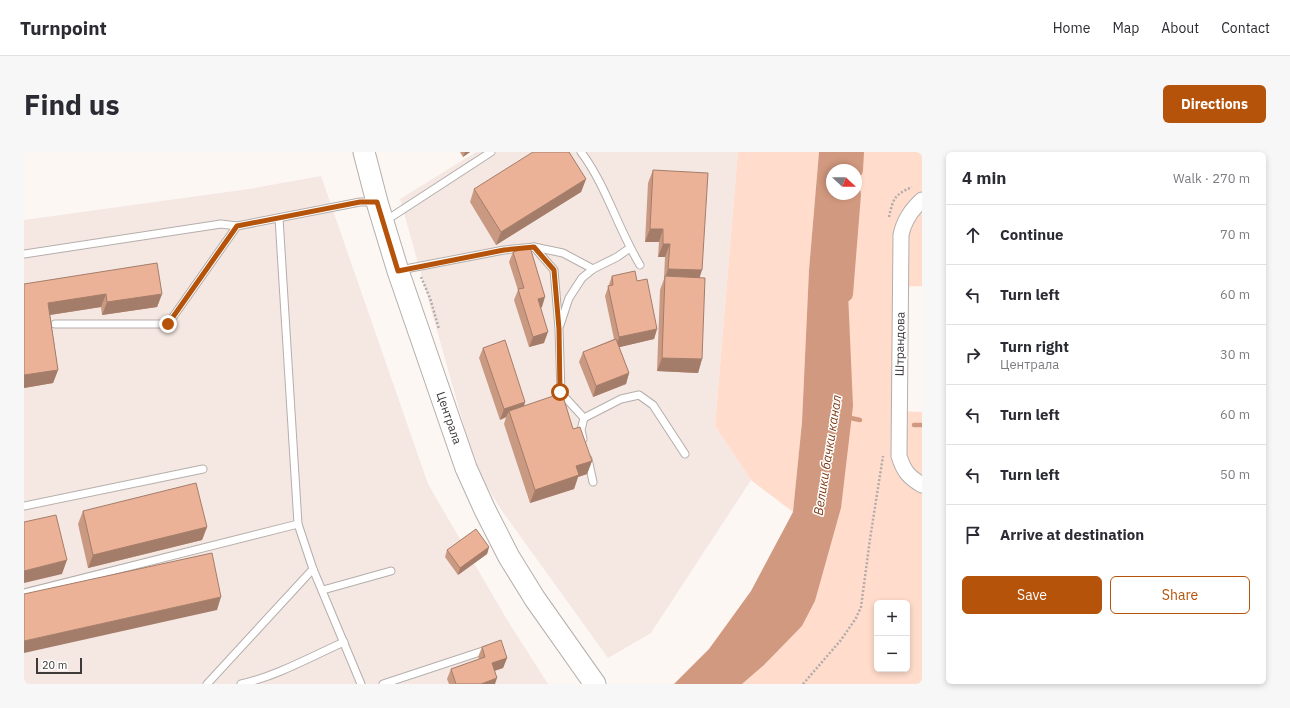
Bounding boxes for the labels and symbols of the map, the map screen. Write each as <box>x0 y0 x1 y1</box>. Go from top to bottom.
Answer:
north arrow <box>826 164 862 200</box>
street label: Штрандова <box>891 311 908 376</box>
route end <box>159 315 177 333</box>
route start <box>551 383 569 401</box>
street label: Централа <box>433 390 466 447</box>
water label: Велики бачки канал <box>810 394 845 517</box>
scale bar <box>36 656 82 675</box>

